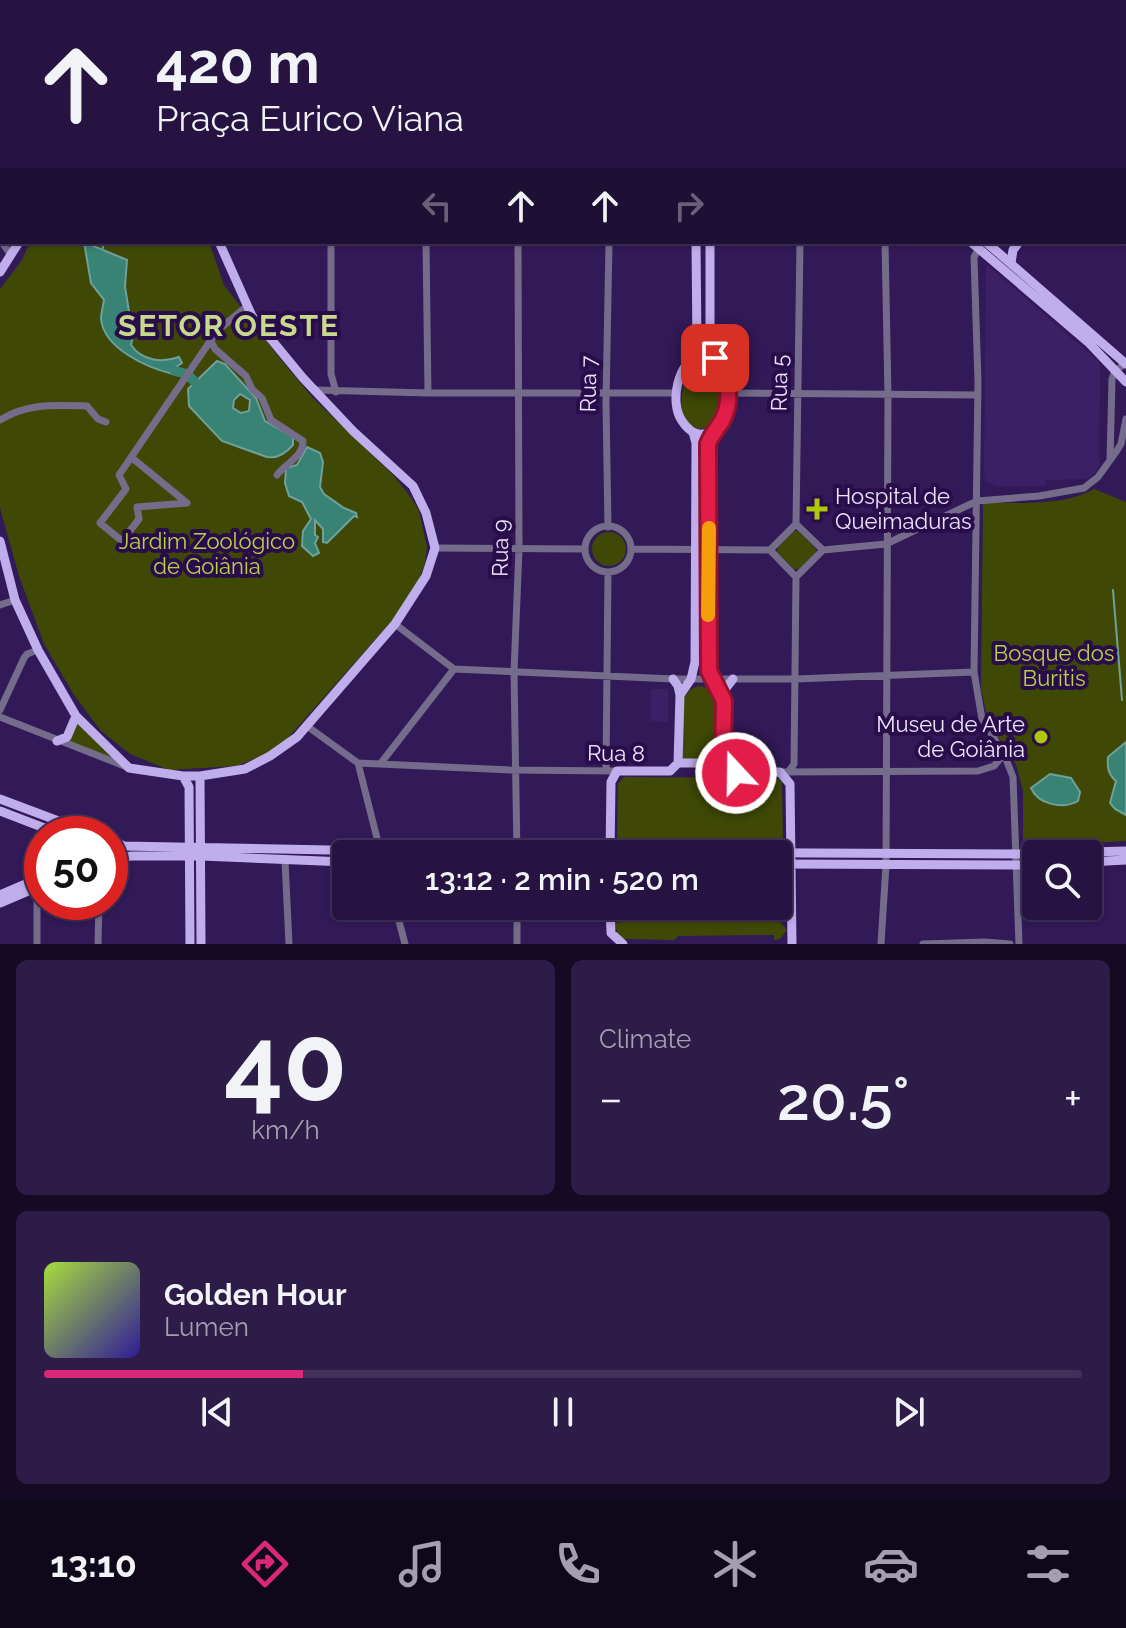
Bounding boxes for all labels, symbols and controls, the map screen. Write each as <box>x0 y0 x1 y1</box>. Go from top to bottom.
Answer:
text: 420 m <box>156 30 320 96</box>
icon: ahead <box>24 32 128 136</box>
text: Praça Eurico Viana <box>156 97 464 139</box>
icon: left <box>415 184 459 228</box>
icon: ahead <box>499 184 543 228</box>
icon: ahead <box>583 184 627 228</box>
icon: right <box>667 184 711 228</box>
district label: SETOR OESTE <box>118 308 340 343</box>
pin <box>681 324 749 392</box>
icon: arrive <box>693 336 737 380</box>
street label: Rua 5 <box>766 354 792 412</box>
street label: Rua 7 <box>575 355 601 413</box>
place label: Hospital de Queimaduras <box>835 483 972 534</box>
marker: Hospital de Queimaduras <box>806 498 828 520</box>
street label: Rua 9 <box>486 519 514 577</box>
park label: Jardim Zoológico de Goiânia <box>119 528 295 579</box>
park label: Bosque dos Buritis <box>994 640 1114 691</box>
place label: Museu de Arte de Goiânia <box>876 711 1025 762</box>
marker: Museu de Arte de Goiânia <box>1032 728 1050 746</box>
position arrow <box>694 731 778 815</box>
street label: Rua 8 <box>587 739 645 767</box>
speed limit sign: 50 <box>24 816 128 920</box>
map controls <box>1022 840 1102 920</box>
button: search <box>1022 840 1102 920</box>
text: 13:12 · 2 min · 520 m <box>425 862 699 897</box>
text: 40 <box>224 1002 347 1124</box>
text: Climate <box>599 1024 691 1054</box>
text: 20.5° <box>777 1064 909 1134</box>
text: − <box>599 1073 623 1124</box>
text: + <box>1064 1073 1082 1124</box>
text: km/h <box>251 1115 320 1145</box>
text: Golden Hour <box>164 1277 347 1312</box>
text: Lumen <box>164 1312 249 1342</box>
icon: previous <box>195 1390 239 1434</box>
icon: pause <box>541 1390 585 1434</box>
icon: next <box>887 1390 931 1434</box>
icon: directions <box>237 1536 293 1592</box>
icon: music <box>394 1536 450 1592</box>
icon: phone <box>550 1536 606 1592</box>
icon: climate <box>707 1536 763 1592</box>
icon: car <box>863 1536 919 1592</box>
icon: filters <box>1020 1536 1076 1592</box>
text: 13:10 <box>50 1543 137 1585</box>

